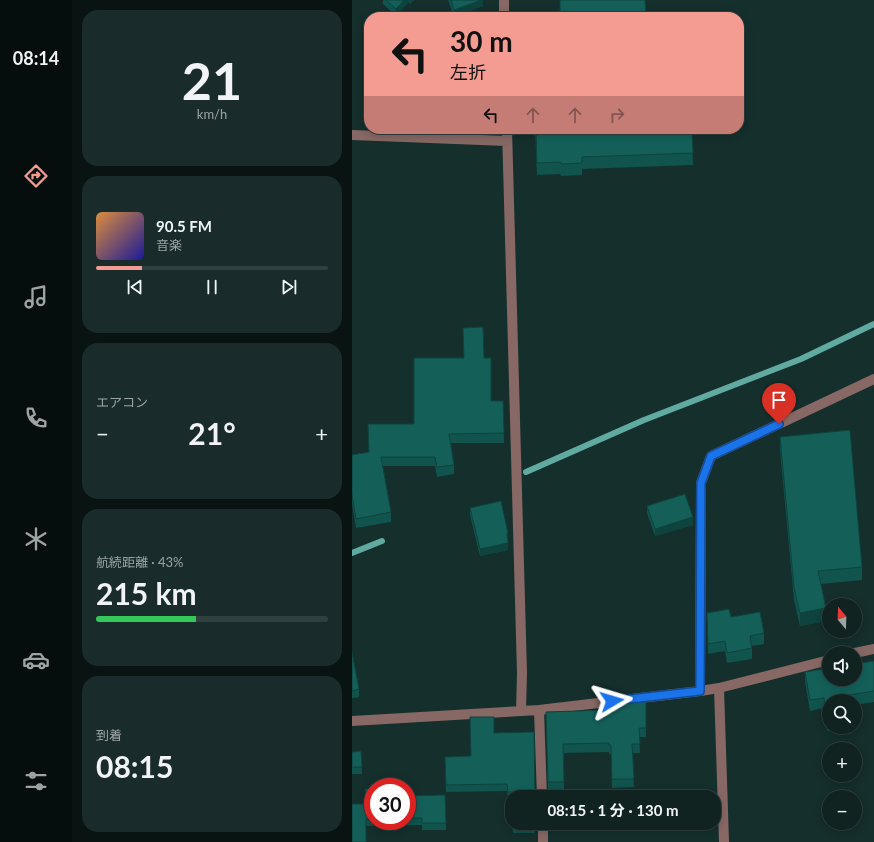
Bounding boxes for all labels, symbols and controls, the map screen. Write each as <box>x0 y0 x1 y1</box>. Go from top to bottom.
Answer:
text: 30 m <box>450 24 513 58</box>
icon: left <box>384 28 436 80</box>
text: 08:14 <box>13 47 59 69</box>
text: 21 <box>182 49 242 111</box>
text: 左折 <box>450 61 486 83</box>
icon: left <box>480 104 502 126</box>
icon: ahead <box>522 104 544 126</box>
icon: ahead <box>564 104 586 126</box>
icon: right <box>606 104 628 126</box>
text: km/h <box>197 106 227 122</box>
icon: directions <box>22 162 50 190</box>
text: 90.5 FM <box>156 217 212 235</box>
text: 音楽 <box>156 237 182 253</box>
icon: previous <box>124 276 146 298</box>
icon: pause <box>201 276 223 298</box>
icon: next <box>278 276 300 298</box>
icon: music <box>22 283 50 311</box>
pin <box>762 383 796 424</box>
icon: arrive <box>768 389 790 411</box>
text: エアコン <box>96 394 148 410</box>
icon: phone <box>22 404 50 432</box>
text: 21° <box>188 415 236 451</box>
text: − <box>96 420 109 447</box>
text: + <box>315 420 328 447</box>
icon: climate <box>22 525 50 553</box>
text: 航続距離 · 43% <box>96 554 184 570</box>
text: 215 km <box>96 575 197 611</box>
north arrow <box>822 598 862 638</box>
map controls <box>822 598 862 830</box>
icon: car <box>22 646 50 674</box>
button: sound <box>822 646 862 686</box>
position arrow <box>591 680 633 722</box>
button: search <box>822 694 862 734</box>
text: 到着 <box>96 727 122 743</box>
button: + <box>822 742 862 782</box>
text: 08:15 <box>96 748 173 784</box>
icon: filters <box>22 767 50 795</box>
speed limit sign: 30 <box>364 778 416 830</box>
button: − <box>822 790 862 830</box>
text: 08:15 · 1 分 · 130 m <box>547 801 679 819</box>

